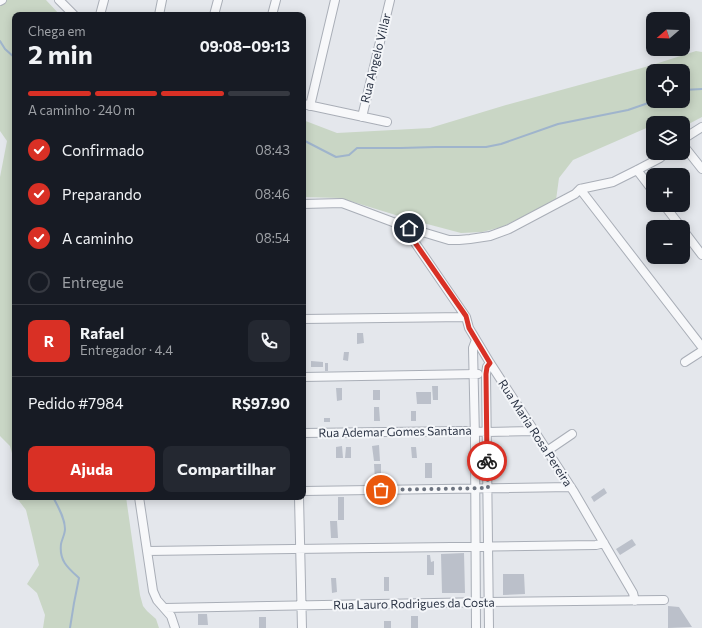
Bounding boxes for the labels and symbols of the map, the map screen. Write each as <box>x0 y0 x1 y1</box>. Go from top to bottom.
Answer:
street label: Rua Angelo Villar <box>357 11 393 104</box>
north arrow <box>646 12 690 56</box>
pin <box>392 211 426 245</box>
street label: Rua Maria Rosa Pereira <box>496 376 576 489</box>
street label: Rua Ademar Gomes Santana <box>318 423 472 439</box>
courier <box>467 441 507 481</box>
pin <box>364 473 398 507</box>
street label: Rua Lauro Rodrigues da Costa <box>333 595 495 611</box>

